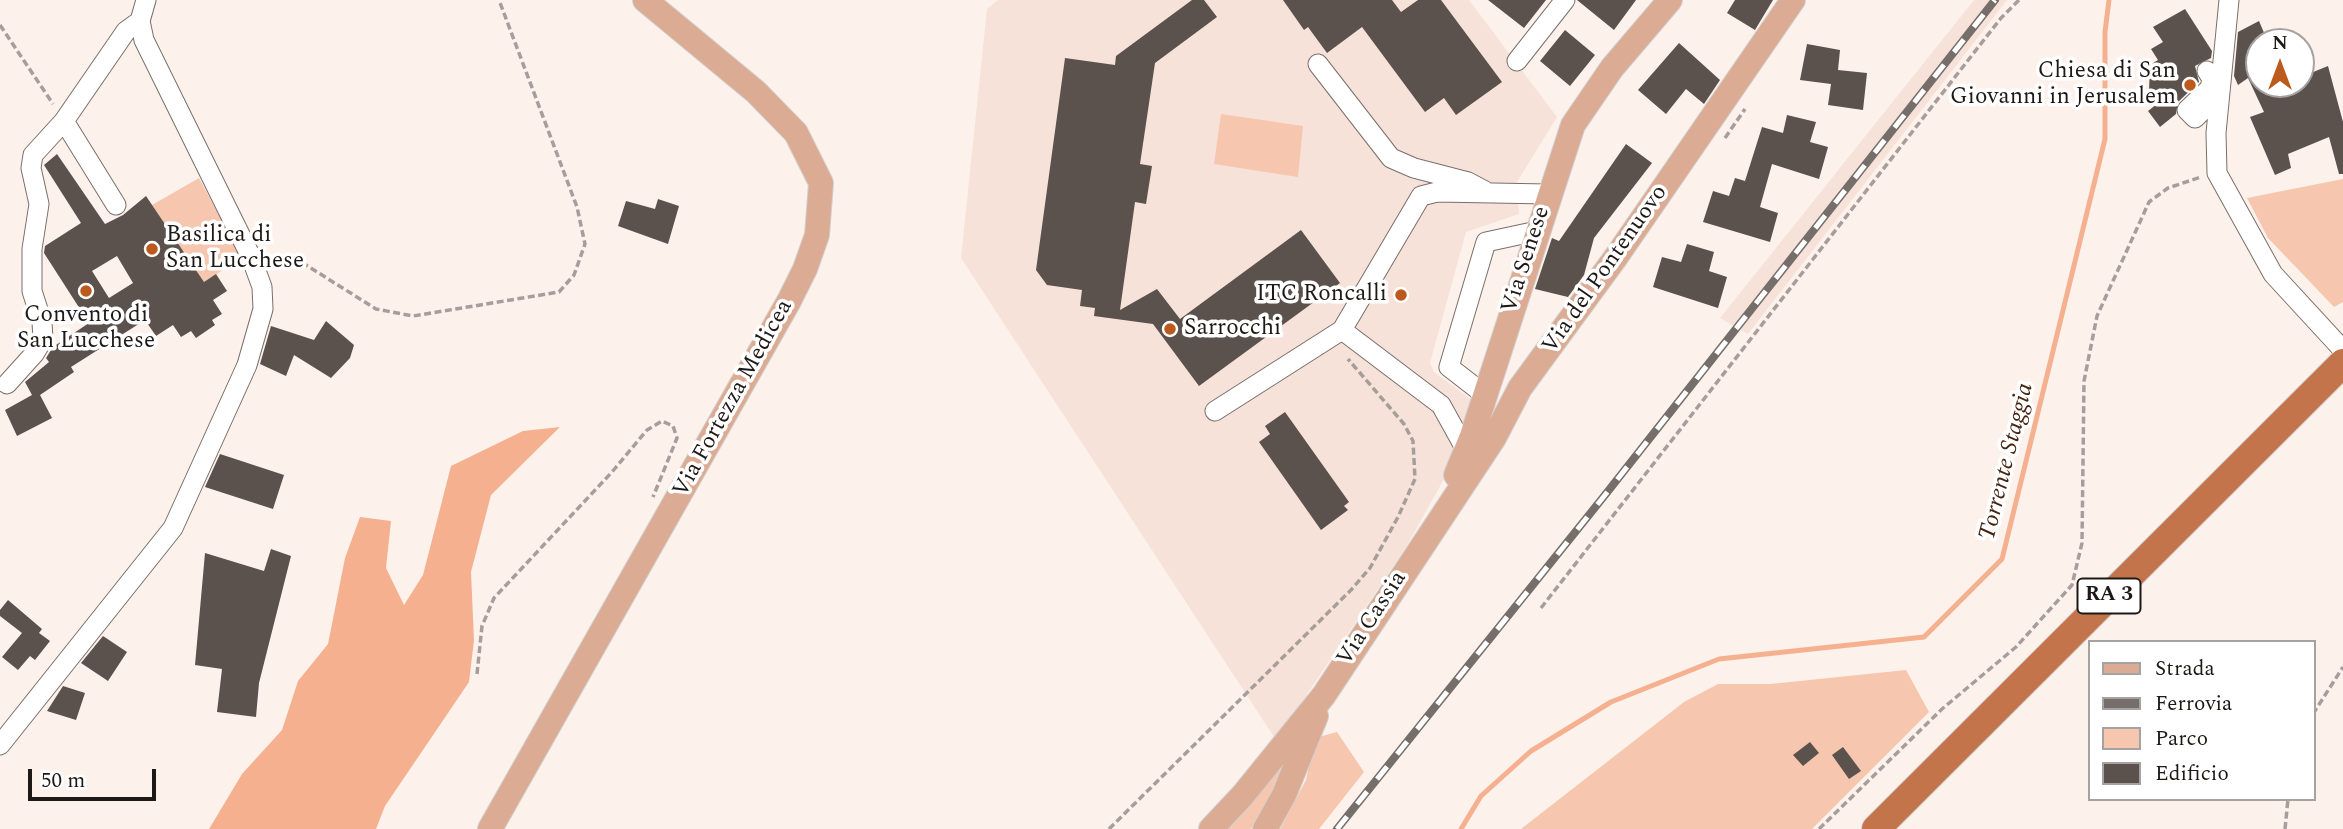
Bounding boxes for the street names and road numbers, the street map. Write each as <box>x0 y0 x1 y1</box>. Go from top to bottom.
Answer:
street label: Via del Pontenuovo <box>1538 181 1674 359</box>
street label: Via Senese <box>1497 203 1557 317</box>
street label: Via Fortezza Medicea <box>668 295 800 503</box>
street label: Via Cassia <box>1332 567 1414 671</box>
road number: RA 3 <box>2078 578 2140 614</box>

